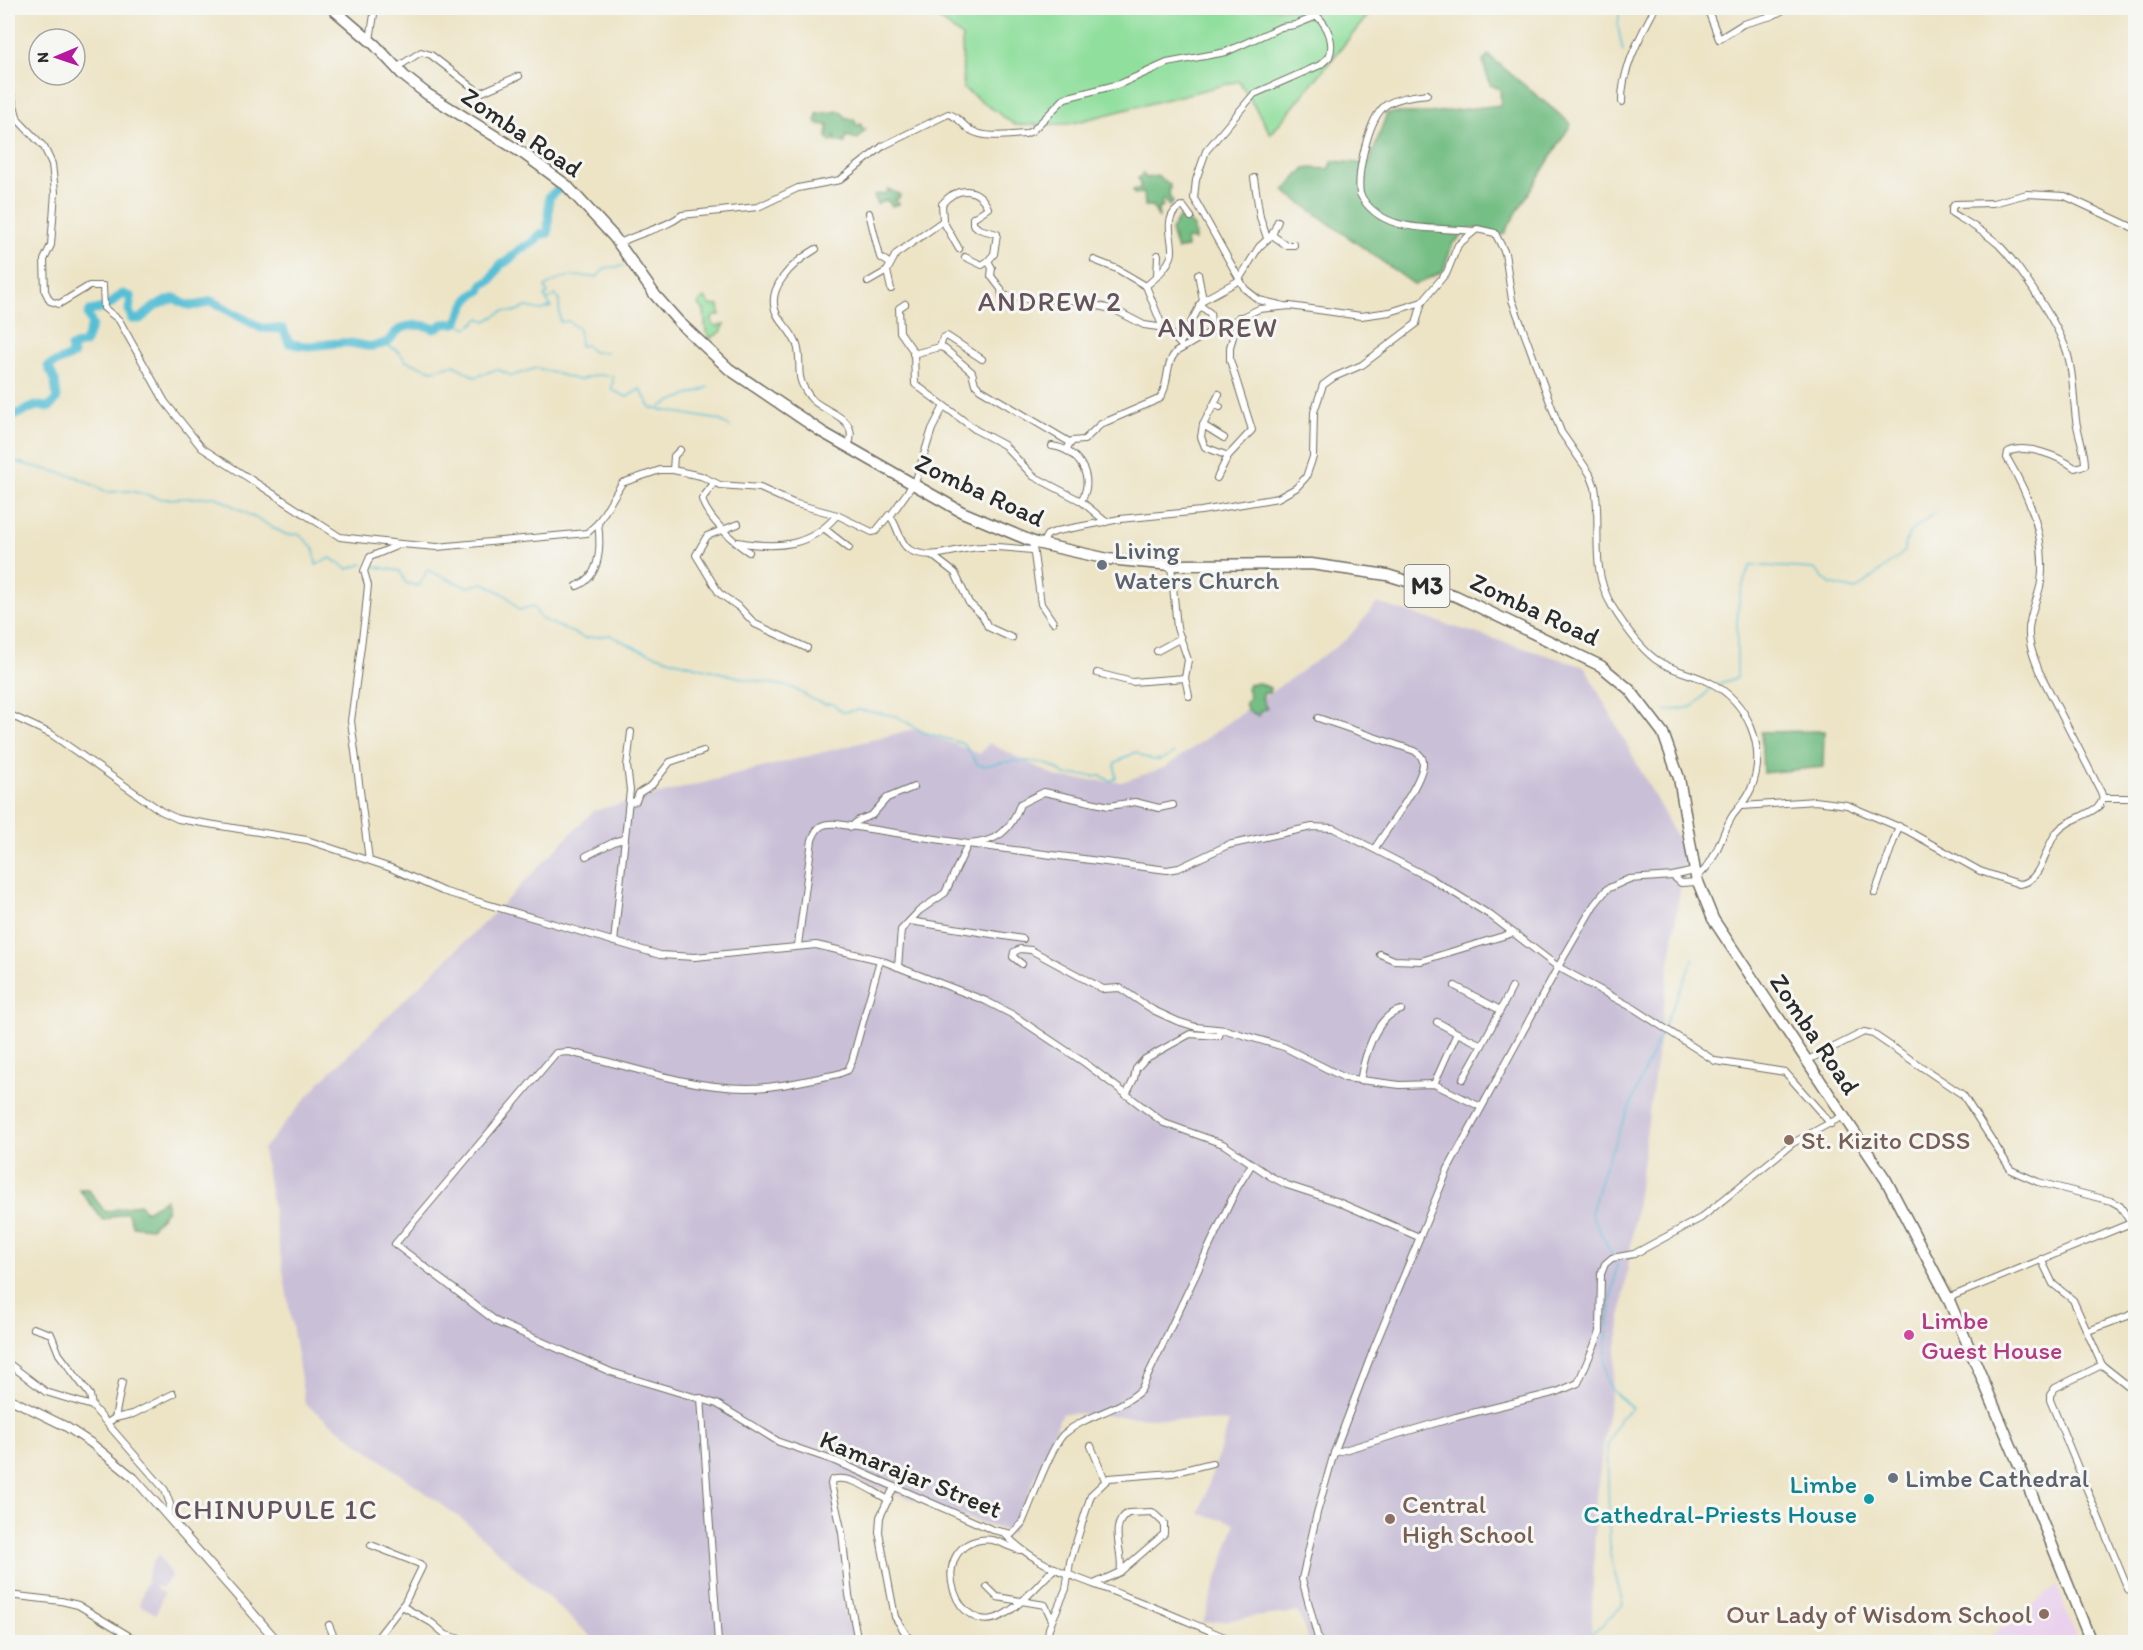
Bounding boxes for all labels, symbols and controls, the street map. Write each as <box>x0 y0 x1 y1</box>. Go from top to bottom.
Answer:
north arrow <box>27 27 87 87</box>
text: N <box>33 52 52 63</box>
street label: Zomba Road <box>455 80 589 184</box>
district label: ANDREW 2 <box>978 284 1122 318</box>
district label: ANDREW <box>1158 310 1278 344</box>
street label: Zomba Road <box>910 446 1050 534</box>
place label: Living Waters Church <box>1114 534 1279 596</box>
marker: Living Waters Church <box>1095 558 1109 572</box>
road number: M3 <box>1404 565 1450 607</box>
street label: Zomba Road <box>1465 565 1605 653</box>
street label: Zomba Road <box>1763 967 1867 1101</box>
place label: St. Kizito CDSS <box>1801 1124 1970 1156</box>
marker: St. Kizito CDSS <box>1782 1133 1796 1147</box>
place label: Limbe Guest House <box>1921 1304 2062 1366</box>
marker: Limbe Guest House <box>1902 1328 1916 1342</box>
street label: Kamarajar Street <box>815 1423 1007 1525</box>
place label: Limbe Cathedral <box>1905 1462 2089 1494</box>
place label: Limbe Cathedral-Priests House <box>1583 1468 1857 1530</box>
marker: Limbe Cathedral <box>1886 1471 1900 1485</box>
place label: Central High School <box>1402 1488 1534 1550</box>
district label: CHINUPULE 1C <box>174 1492 378 1526</box>
marker: Limbe Cathedral-Priests House <box>1862 1492 1876 1506</box>
marker: Central High School <box>1383 1512 1397 1526</box>
place label: Our Lady of Wisdom School <box>1726 1598 2032 1630</box>
marker: Our Lady of Wisdom School <box>2037 1607 2051 1621</box>

